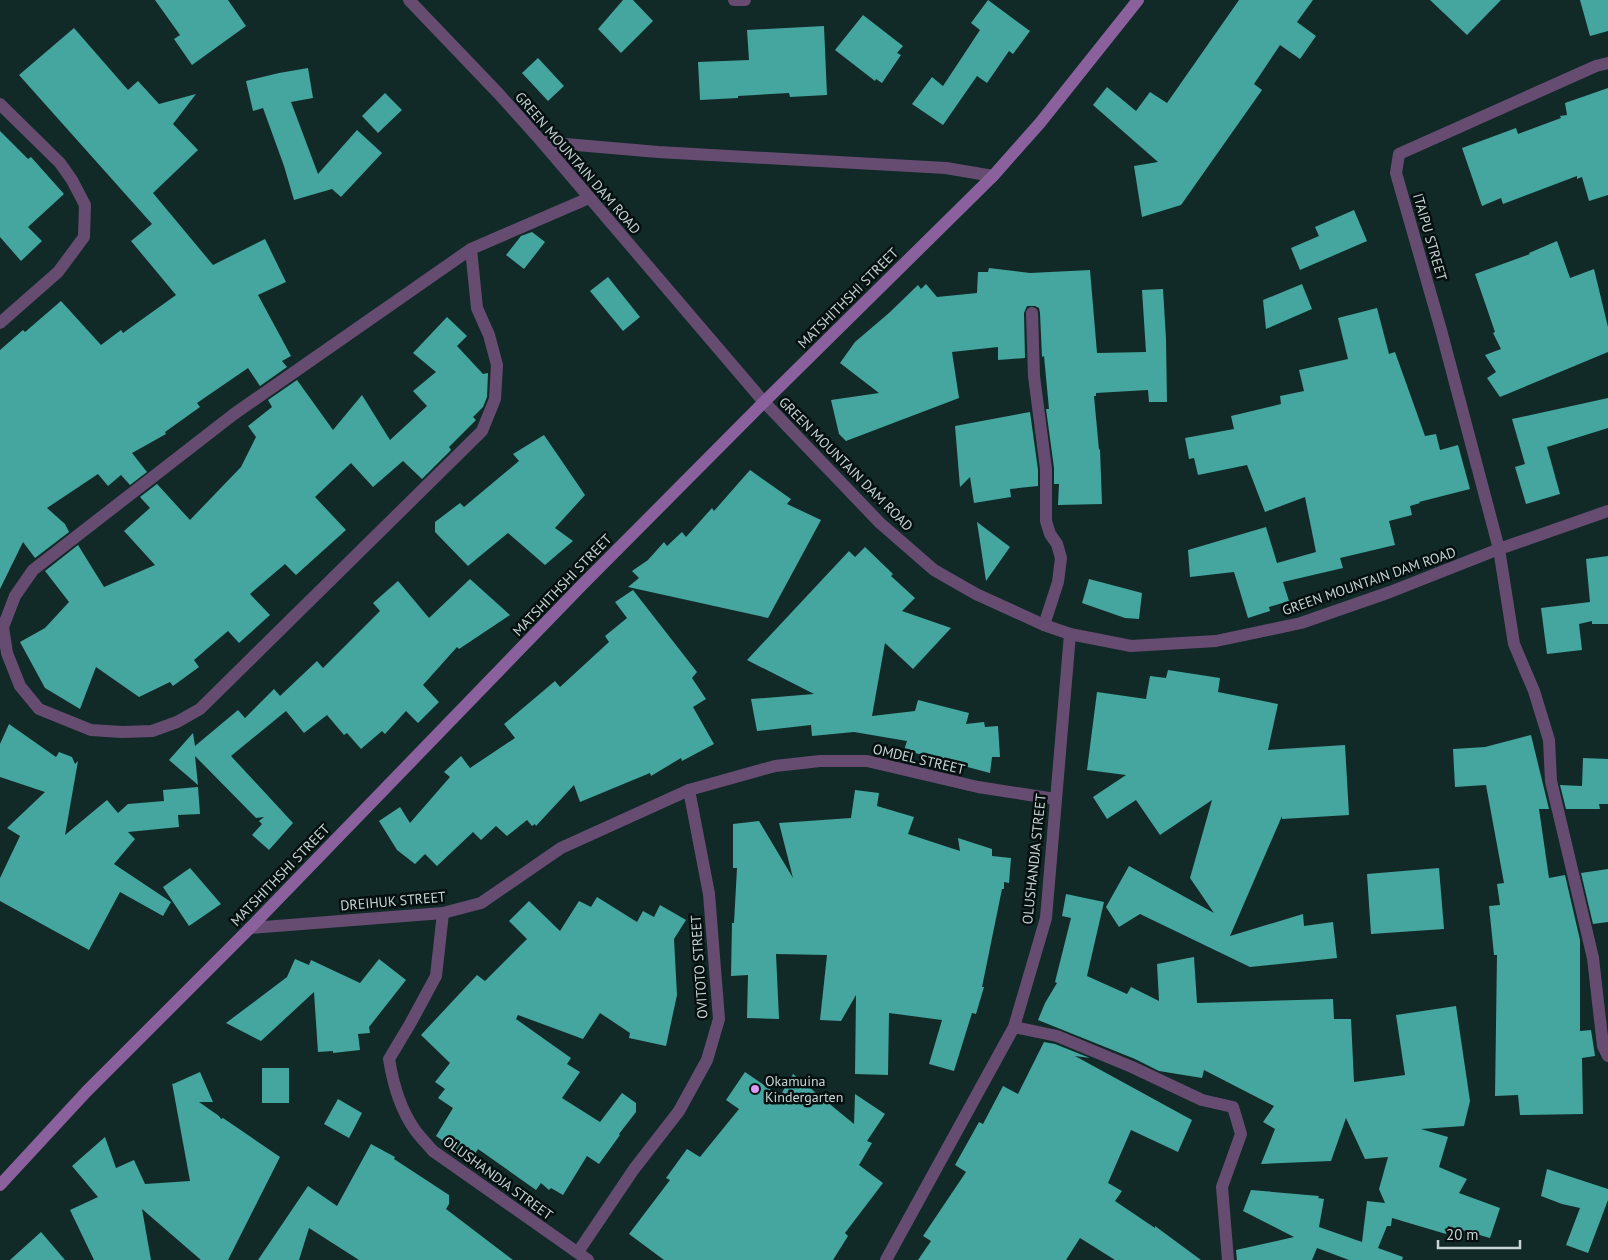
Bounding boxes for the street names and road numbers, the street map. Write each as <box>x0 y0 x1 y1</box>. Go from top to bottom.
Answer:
street label: GREEN MOUNTAIN DAM ROAD <box>511 88 645 238</box>
street label: ITAIPU STREET <box>1409 191 1451 283</box>
street label: MATSHITHSHI STREET <box>794 244 902 352</box>
street label: GREEN MOUNTAIN DAM ROAD <box>775 393 917 535</box>
street label: MATSHITHSHI STREET <box>509 530 616 640</box>
street label: GREEN MOUNTAIN DAM ROAD <box>1280 543 1458 619</box>
street label: OMDEL STREET <box>871 740 967 778</box>
street label: OLUSHANDJA STREET <box>1018 793 1050 925</box>
street label: MATSHITHSHI STREET <box>227 820 334 930</box>
street label: DREIHUK STREET <box>340 887 447 915</box>
street label: OVITOTO STREET <box>686 914 712 1019</box>
street label: OLUSHANDJA STREET <box>440 1132 557 1224</box>

